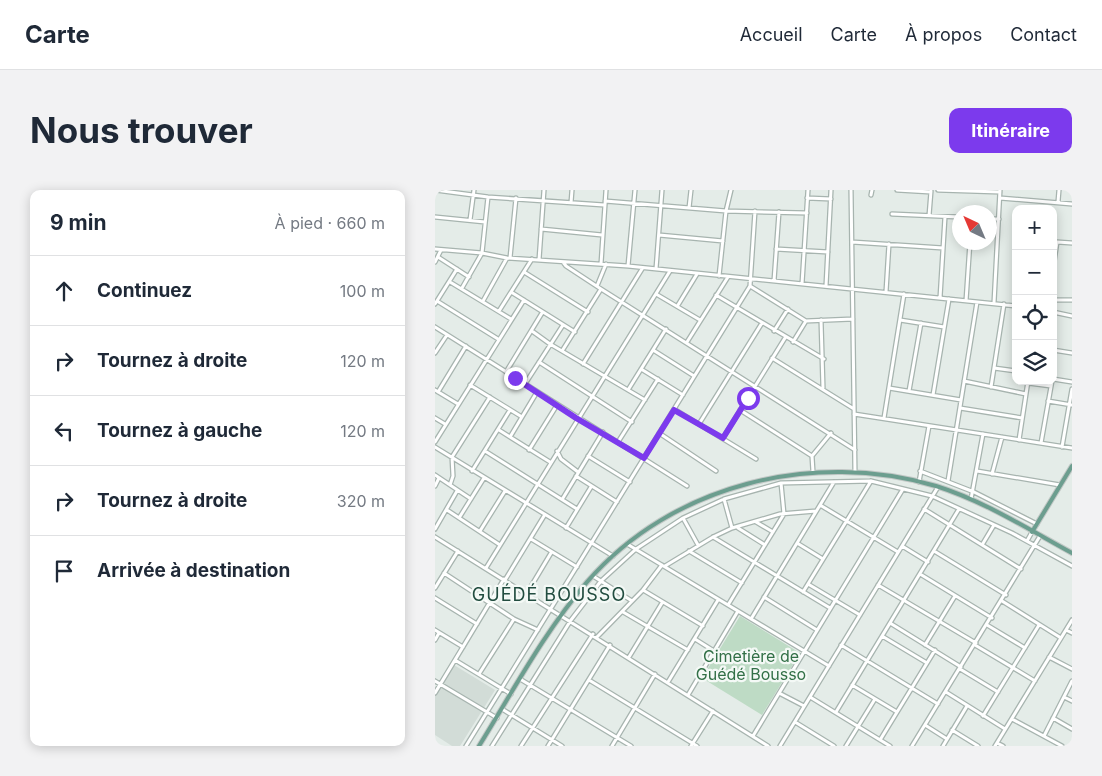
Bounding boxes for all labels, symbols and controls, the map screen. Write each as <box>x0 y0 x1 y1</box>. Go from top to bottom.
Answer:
text: Carte <box>25 20 90 49</box>
text: Accueil <box>740 24 803 45</box>
text: Carte <box>831 24 877 45</box>
text: À propos <box>905 24 982 45</box>
text: Contact <box>1010 24 1077 45</box>
button: Itinéraire <box>949 108 1072 153</box>
text: Nous trouver <box>30 109 253 151</box>
north arrow <box>952 205 997 250</box>
map controls <box>1012 205 1057 385</box>
button: + <box>1012 205 1057 250</box>
text: 9 min <box>50 210 107 235</box>
text: À pied · 660 m <box>275 213 385 233</box>
button: − <box>1012 250 1057 295</box>
icon: ahead <box>50 277 78 305</box>
text: Continuez <box>97 279 192 302</box>
text: 100 m <box>340 281 385 301</box>
button: locate <box>1012 295 1057 340</box>
button: layers <box>1012 340 1057 385</box>
icon: right <box>50 347 78 375</box>
text: Tournez à droite <box>97 349 247 372</box>
text: 120 m <box>340 351 385 371</box>
route end <box>504 367 527 390</box>
route start <box>737 387 760 410</box>
icon: left <box>50 417 78 445</box>
text: Tournez à gauche <box>97 419 262 442</box>
text: 120 m <box>340 421 385 441</box>
icon: right <box>50 487 78 515</box>
text: Tournez à droite <box>97 489 247 512</box>
text: 320 m <box>337 491 385 511</box>
icon: arrive <box>50 557 78 585</box>
text: Arrivée à destination <box>97 559 290 582</box>
district label: GUÉDÉ BOUSSO <box>472 583 626 605</box>
park label: Cimetière de Guédé Bousso <box>696 646 806 684</box>

